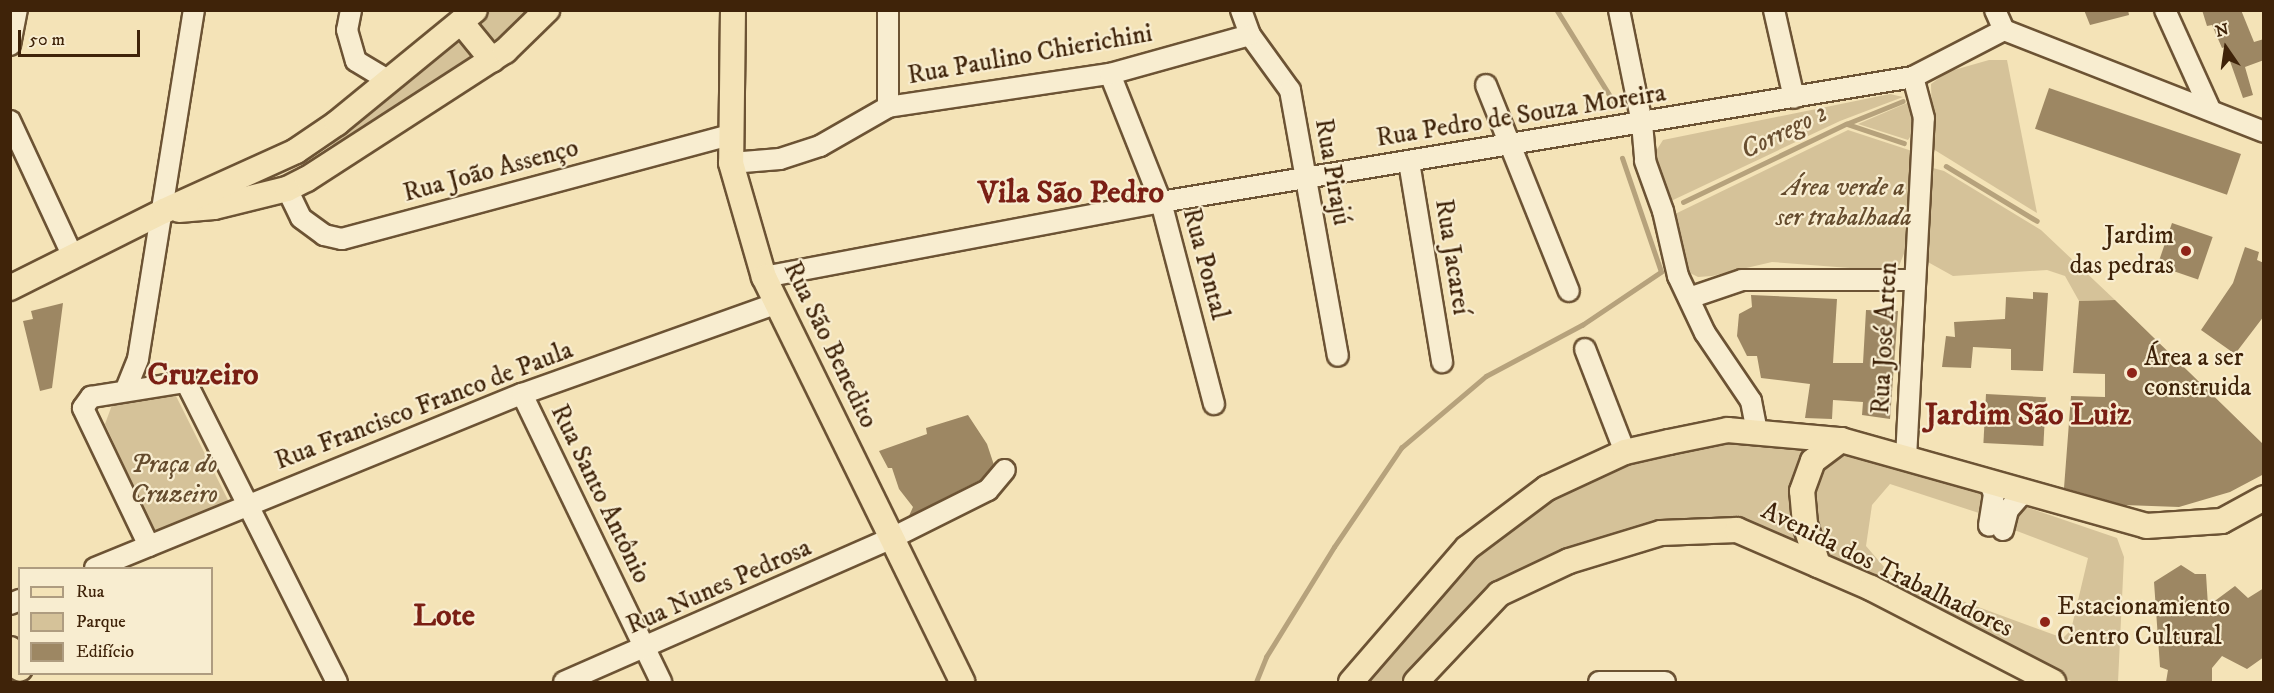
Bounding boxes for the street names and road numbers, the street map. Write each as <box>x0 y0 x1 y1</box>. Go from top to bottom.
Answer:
street label: Rua Paulino Chierichini <box>905 18 1155 92</box>
street label: Rua Pedro de Souza Moreira <box>1374 78 1668 154</box>
street label: Rua Pirajú <box>1307 116 1357 228</box>
street label: Rua João Assenço <box>400 133 582 209</box>
street label: Rua Jacareí <box>1427 197 1477 317</box>
street label: Rua Pontal <box>1175 205 1235 323</box>
street label: Rua São Benedito <box>776 257 884 433</box>
street label: Rua José Arten <box>1865 261 1905 415</box>
street label: Rua Francisco Franco de Paula <box>271 335 577 477</box>
street label: Rua Santo Antônio <box>543 400 657 588</box>
street label: Avenida dos Trabalhadores <box>1756 495 2018 645</box>
street label: Rua Nunes Pedrosa <box>622 532 816 642</box>

